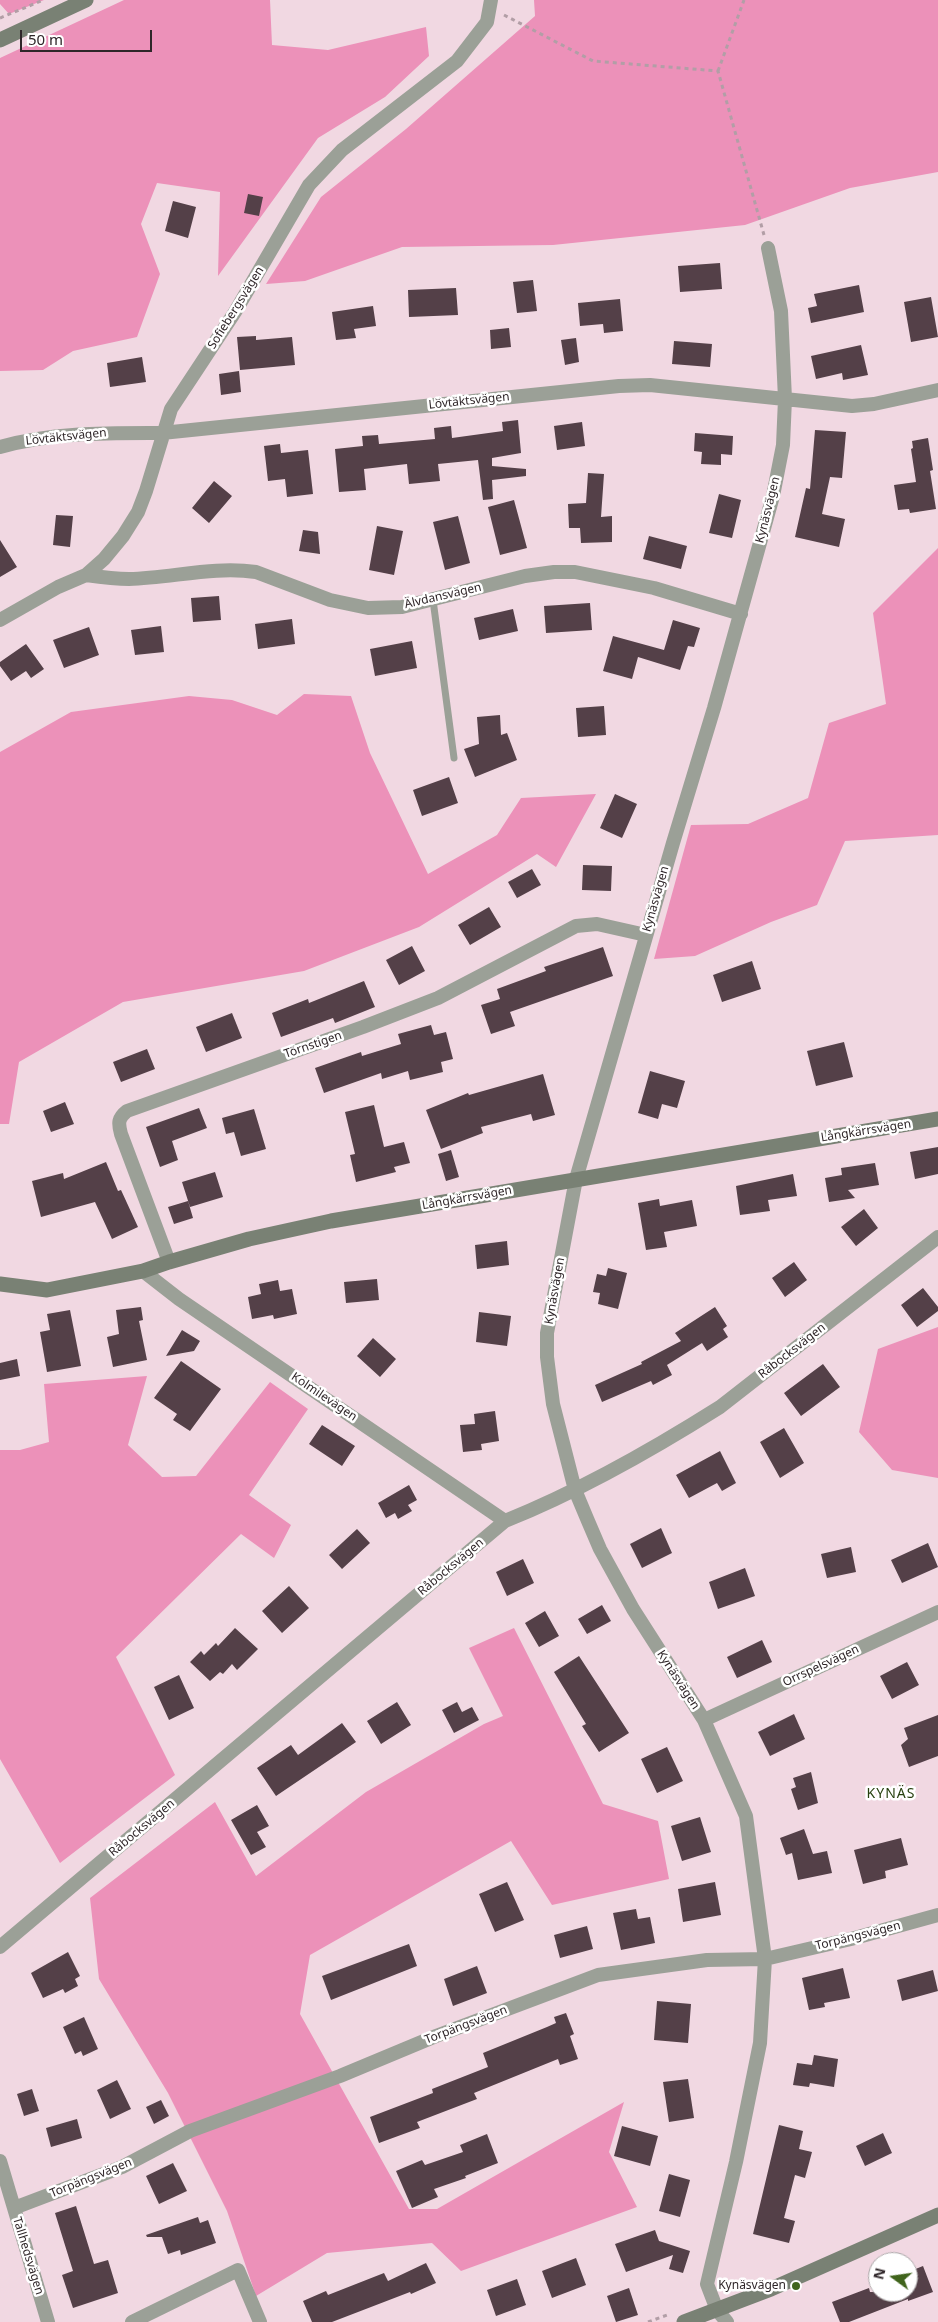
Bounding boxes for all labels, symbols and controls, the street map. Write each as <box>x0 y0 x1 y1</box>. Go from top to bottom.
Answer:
scale bar <box>22 20 155 52</box>
text: 50 m <box>28 29 63 49</box>
street label: Sofiebergsvägen <box>205 264 267 352</box>
street label: Lövtäktsvägen <box>428 390 510 412</box>
street label: Lövtäktsvägen <box>25 426 107 448</box>
street label: Kynäsvägen <box>753 475 783 545</box>
street label: Älvdansvägen <box>403 580 483 612</box>
street label: Kynäsvägen <box>640 864 672 934</box>
street label: Törnstigen <box>282 1028 344 1062</box>
street label: Långkärrsvägen <box>820 1117 912 1145</box>
street label: Långkärrsvägen <box>421 1183 513 1213</box>
street label: Kynäsvägen <box>542 1256 568 1326</box>
street label: Råbocksvägen <box>756 1320 828 1382</box>
street label: Kolmilevägen <box>288 1370 360 1424</box>
street label: Råbocksvägen <box>415 1535 487 1599</box>
street label: Orrspelsvägen <box>781 1642 861 1690</box>
street label: Kynäsvägen <box>653 1648 703 1712</box>
district label: KYNÄS <box>866 1786 916 1802</box>
street label: Råbocksvägen <box>106 1796 178 1860</box>
street label: Torpängsvägen <box>814 1918 902 1954</box>
street label: Torpängsvägen <box>423 2003 509 2047</box>
street label: Torpängsvägen <box>48 2155 134 2201</box>
street label: Tallhedsvägen <box>9 2215 47 2297</box>
north arrow <box>868 2252 918 2302</box>
text: N <box>868 2266 890 2281</box>
place label: Kynäsvägen <box>718 2279 786 2293</box>
marker: Kynäsvägen <box>790 2280 802 2292</box>

